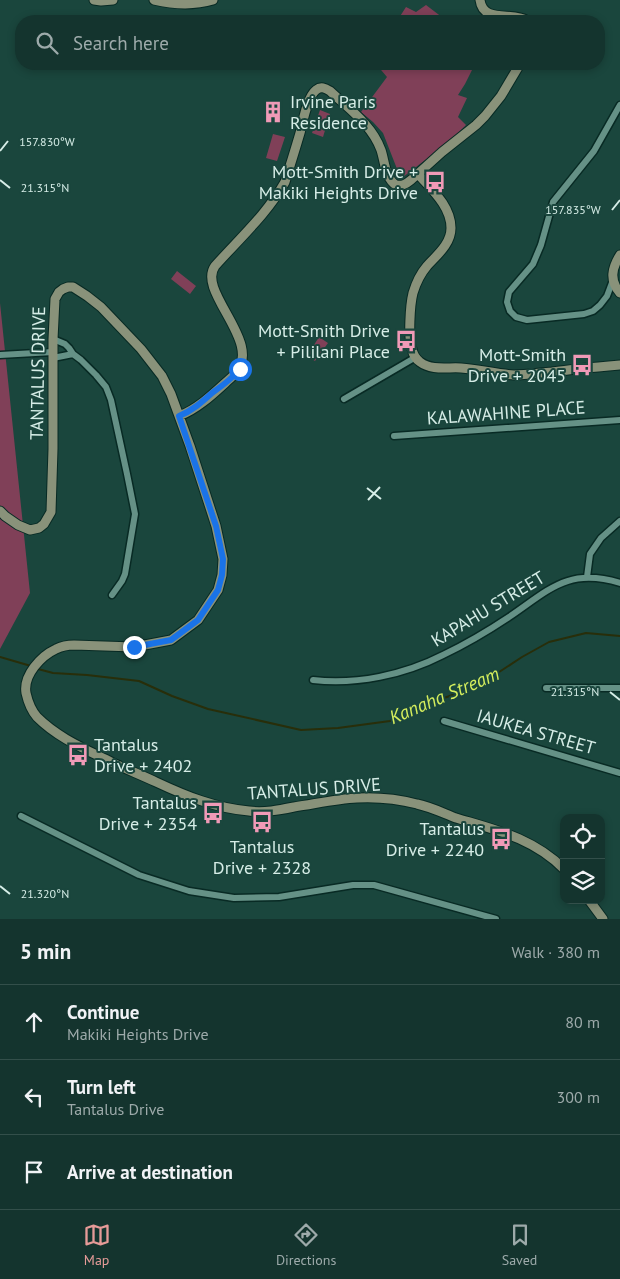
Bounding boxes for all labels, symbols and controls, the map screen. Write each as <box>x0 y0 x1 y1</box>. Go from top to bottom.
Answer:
search box <box>15 15 605 70</box>
icon: search <box>33 29 61 57</box>
text: Search here <box>73 31 169 55</box>
place label: Irvine Paris Residence <box>290 90 376 134</box>
building icon: Irvine Paris Residence <box>260 99 286 125</box>
text: 157.830°W <box>19 134 75 149</box>
place label: Mott-Smith Drive + Makiki Heights Drive <box>259 160 418 204</box>
bus stop icon: Mott-Smith Drive + Makiki Heights Drive <box>422 169 448 195</box>
text: 21.315°N <box>21 180 69 195</box>
text: 157.835°W <box>545 202 601 217</box>
street label: TANTALUS DRIVE <box>25 306 50 440</box>
place label: Mott-Smith Drive + Pililani Place <box>258 319 390 363</box>
bus stop icon: Mott-Smith Drive + Pililani Place <box>393 328 419 354</box>
place label: Mott-Smith Drive + 2045 <box>468 343 566 387</box>
bus stop icon: Mott-Smith Drive + 2045 <box>569 352 595 378</box>
route start <box>229 358 252 381</box>
street label: KALAWAHINE PLACE <box>426 395 586 430</box>
street label: KAPAHU STREET <box>427 566 549 652</box>
route end <box>123 636 146 659</box>
water label: Kanaha Stream <box>385 661 503 729</box>
text: 21.315°N <box>551 684 599 699</box>
street label: IAUKEA STREET <box>474 704 598 759</box>
place label: Tantalus Drive + 2402 <box>94 733 192 777</box>
bus stop icon: Tantalus Drive + 2402 <box>65 742 91 768</box>
street label: TANTALUS DRIVE <box>246 772 381 805</box>
place label: Tantalus Drive + 2354 <box>99 791 197 835</box>
bus stop icon: Tantalus Drive + 2354 <box>200 800 226 826</box>
bus stop icon: Tantalus Drive + 2328 <box>249 809 275 835</box>
map controls <box>560 814 605 904</box>
button: locate <box>560 814 605 859</box>
place label: Tantalus Drive + 2240 <box>386 817 484 861</box>
bus stop icon: Tantalus Drive + 2240 <box>488 826 514 852</box>
place label: Tantalus Drive + 2328 <box>213 835 311 879</box>
button: layers <box>560 859 605 904</box>
text: 21.320°N <box>21 886 69 901</box>
text: 5 min <box>20 938 71 965</box>
text: Walk · 380 m <box>511 942 600 962</box>
text: Continue <box>67 1000 139 1024</box>
icon: ahead <box>20 1008 48 1036</box>
text: 80 m <box>565 1012 600 1032</box>
text: Makiki Heights Drive <box>67 1024 209 1044</box>
text: Turn left <box>67 1075 136 1099</box>
icon: left <box>20 1083 48 1111</box>
text: 300 m <box>557 1087 600 1107</box>
text: Tantalus Drive <box>67 1099 164 1119</box>
icon: arrive <box>20 1158 48 1186</box>
text: Arrive at destination <box>67 1160 233 1184</box>
tab: Map <box>83 1221 111 1269</box>
tab: Directions <box>276 1221 336 1269</box>
tab: Saved <box>502 1221 537 1269</box>

